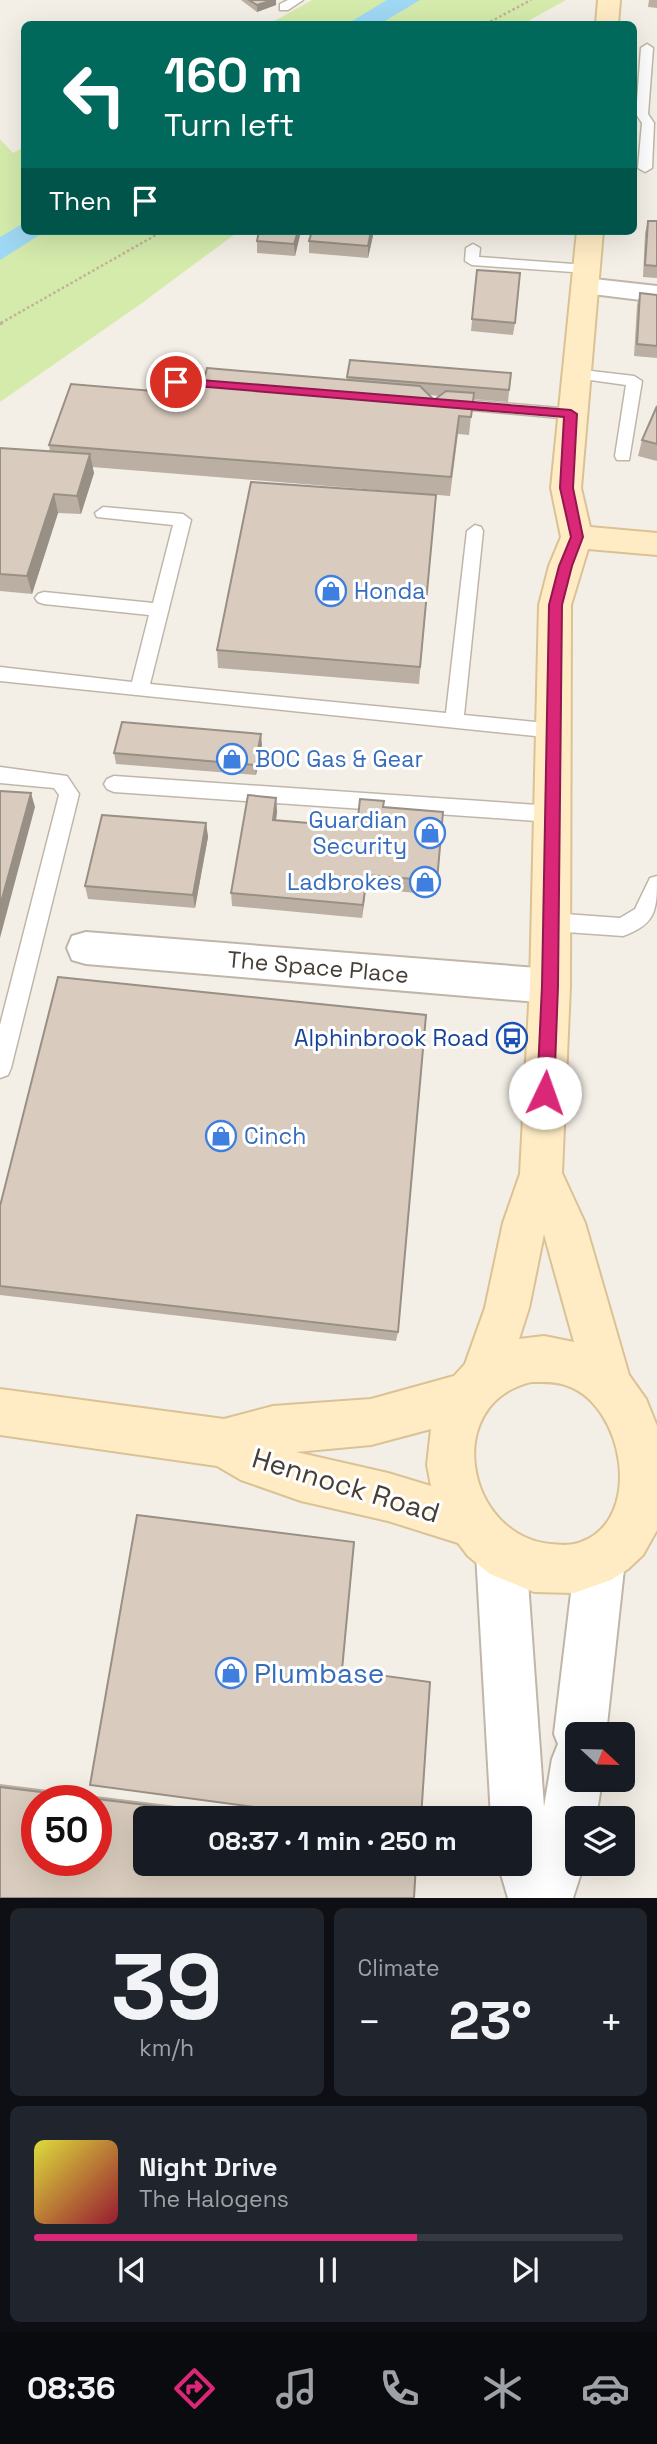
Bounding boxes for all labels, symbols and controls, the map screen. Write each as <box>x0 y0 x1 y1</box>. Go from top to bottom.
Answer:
text: 160 m <box>164 44 302 106</box>
icon: left <box>49 49 140 140</box>
text: Turn left <box>164 105 294 145</box>
icon: arrive <box>126 182 164 220</box>
text: Then <box>49 184 112 218</box>
pin <box>146 352 206 412</box>
icon: arrive <box>157 363 195 401</box>
shop icon: Honda <box>314 574 348 608</box>
place label: Honda <box>354 576 425 606</box>
shop icon: BOC Gas & Gear <box>215 742 249 776</box>
place label: BOC Gas & Gear <box>255 744 423 774</box>
place label: Guardian Security <box>308 805 407 861</box>
shop icon: Guardian Security <box>413 816 447 850</box>
shop icon: Ladbrokes <box>408 865 442 899</box>
place label: Ladbrokes <box>287 867 402 897</box>
street label: The Space Place <box>226 944 410 990</box>
bus stop icon: Alphinbrook Road <box>495 1021 529 1055</box>
place label: Alphinbrook Road <box>294 1023 489 1053</box>
position arrow <box>508 1056 582 1130</box>
shop icon: Cinch <box>204 1119 238 1153</box>
place label: Cinch <box>244 1121 306 1151</box>
street label: Hennock Road <box>248 1439 444 1531</box>
place label: Plumbase <box>254 1655 384 1691</box>
shop icon: Plumbase <box>214 1656 248 1690</box>
north arrow <box>565 1722 635 1792</box>
map controls <box>565 1722 635 1876</box>
speed limit sign: 50 <box>21 1785 112 1876</box>
button: layers <box>565 1806 635 1876</box>
text: 08:37 · 1 min · 250 m <box>208 1824 457 1858</box>
text: 39 <box>111 1929 223 2046</box>
text: Climate <box>358 1953 440 1983</box>
text: 23° <box>449 1988 532 2054</box>
text: − <box>358 1998 381 2046</box>
text: + <box>599 1998 623 2046</box>
text: km/h <box>139 2033 194 2063</box>
text: Night Drive <box>139 2150 277 2184</box>
text: The Halogens <box>139 2184 289 2214</box>
icon: previous <box>113 2251 151 2289</box>
icon: pause <box>309 2251 347 2289</box>
icon: next <box>506 2251 544 2289</box>
icon: directions <box>170 2364 219 2413</box>
icon: music <box>272 2364 321 2413</box>
icon: phone <box>375 2364 424 2413</box>
icon: climate <box>478 2364 527 2413</box>
icon: car <box>581 2364 630 2413</box>
text: 08:36 <box>27 2368 116 2408</box>

